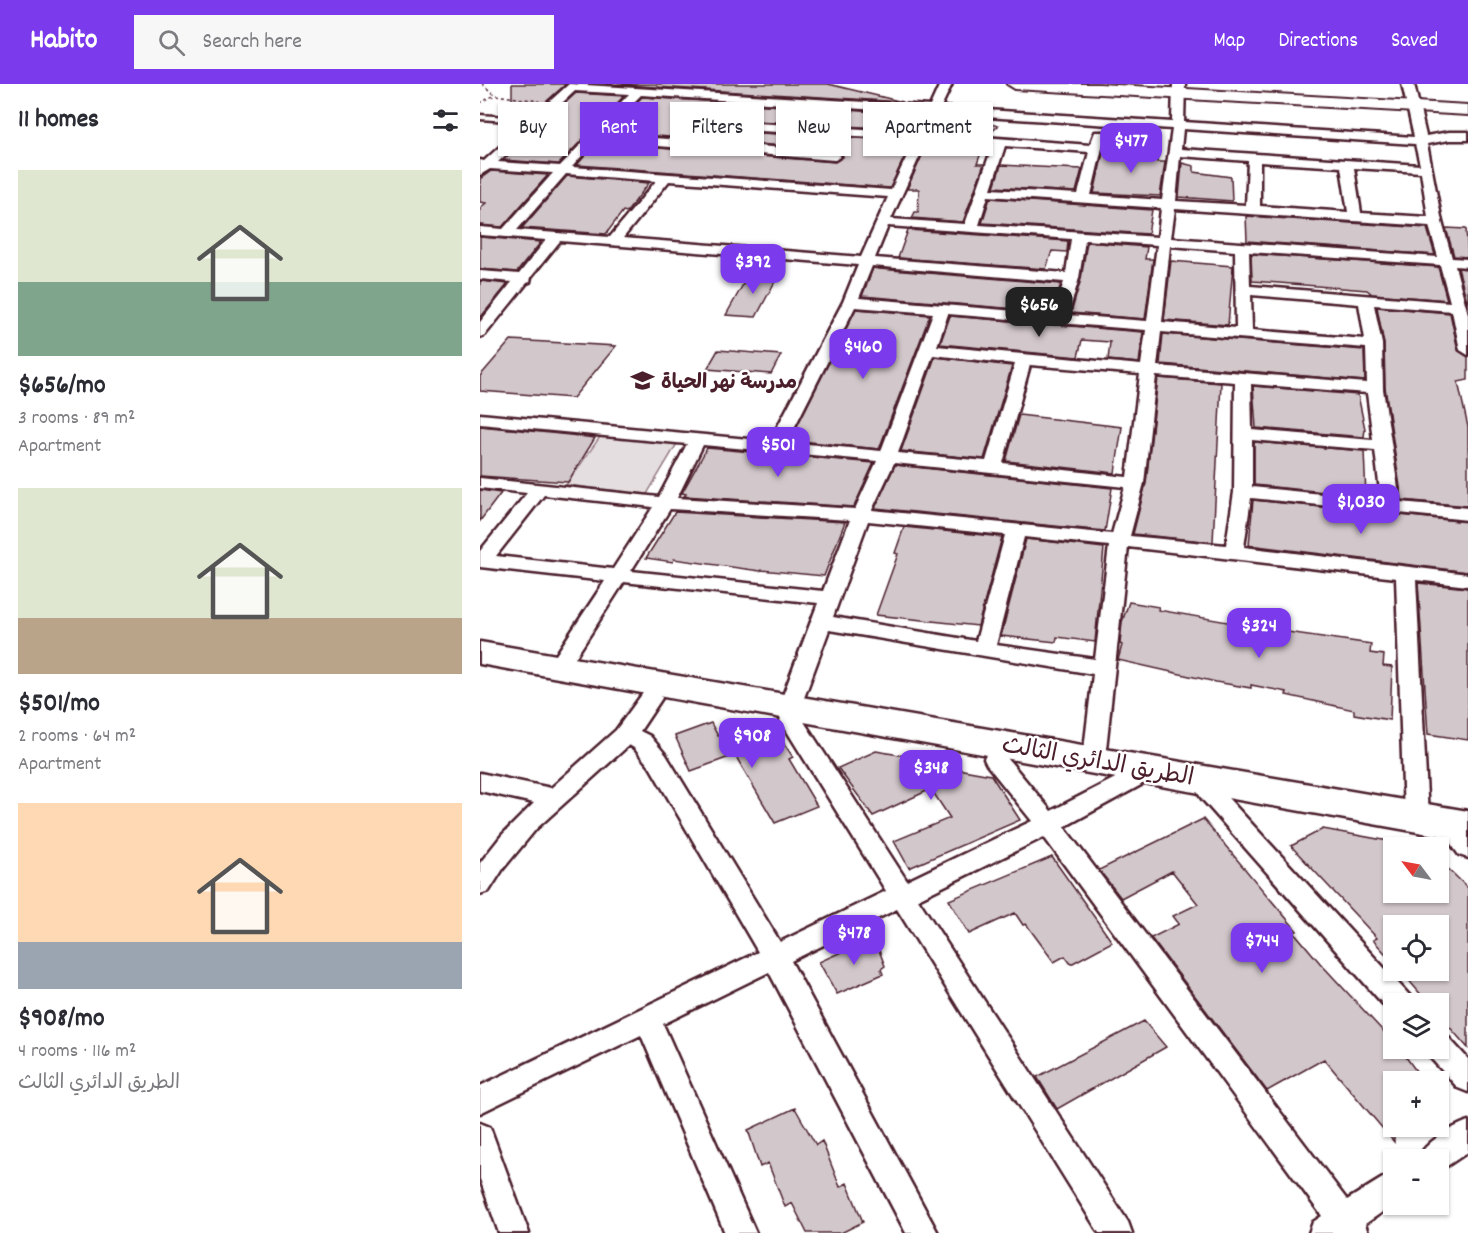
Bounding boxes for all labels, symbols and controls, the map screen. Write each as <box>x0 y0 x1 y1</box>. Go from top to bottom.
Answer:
search box <box>134 15 554 69</box>
text: Habito <box>30 22 98 62</box>
icon: search <box>155 26 188 59</box>
text: Search here <box>203 27 302 58</box>
text: Map <box>1214 27 1245 57</box>
text: Directions <box>1278 27 1358 57</box>
text: Saved <box>1391 27 1438 57</box>
text: 11 homes <box>18 102 99 139</box>
chip: Buy <box>498 102 568 156</box>
chip: Rent <box>580 102 658 156</box>
chip: Filters <box>670 102 764 156</box>
chip: New <box>776 102 851 156</box>
chip: Apartment <box>863 102 993 156</box>
icon: filters <box>429 104 462 137</box>
pin: $477 <box>1095 123 1167 174</box>
text: $477 <box>1114 128 1148 156</box>
icon: home <box>186 209 294 317</box>
pin: $392 <box>717 244 789 295</box>
text: $392 <box>735 249 771 277</box>
pin: $656 <box>1003 287 1075 338</box>
text: $656 <box>1020 292 1059 320</box>
pin: $460 <box>827 329 899 380</box>
text: $460 <box>843 334 883 362</box>
text: $656/mo <box>18 368 106 405</box>
school or university icon: مدرسة نهر الحياة <box>630 368 656 394</box>
place label: مدرسة نهر الحياة <box>661 370 797 398</box>
text: 3 rooms · 89 m² <box>18 405 135 433</box>
pin: $501 <box>742 427 814 478</box>
text: $501 <box>761 432 795 460</box>
text: Apartment <box>18 433 101 461</box>
pin: $1,030 <box>1312 484 1410 535</box>
text: $1,030 <box>1337 489 1386 517</box>
icon: home <box>186 527 294 635</box>
pin: $324 <box>1223 608 1295 659</box>
text: $324 <box>1241 613 1277 641</box>
text: $501/mo <box>18 686 100 723</box>
pin: $908 <box>716 718 788 769</box>
text: 2 rooms · 64 m² <box>18 723 136 751</box>
text: $908 <box>733 723 771 751</box>
street label: الطريق الدائري الثالث <box>999 729 1196 797</box>
pin: $348 <box>895 750 967 801</box>
text: Apartment <box>18 751 101 779</box>
text: $348 <box>913 755 949 783</box>
north arrow <box>1383 837 1449 903</box>
map controls <box>1383 837 1449 1215</box>
icon: home <box>186 842 294 950</box>
pin: $478 <box>818 915 890 966</box>
button: locate <box>1383 915 1449 981</box>
text: $478 <box>837 920 871 948</box>
pin: $744 <box>1226 923 1298 974</box>
text: $744 <box>1245 928 1279 956</box>
button: layers <box>1383 993 1449 1059</box>
text: $908/mo <box>18 1001 105 1038</box>
text: 4 rooms · 116 m² <box>18 1038 136 1066</box>
text: الطريق الدائري الثالث <box>18 1070 180 1098</box>
button: + <box>1383 1071 1449 1137</box>
button: − <box>1383 1149 1449 1215</box>

